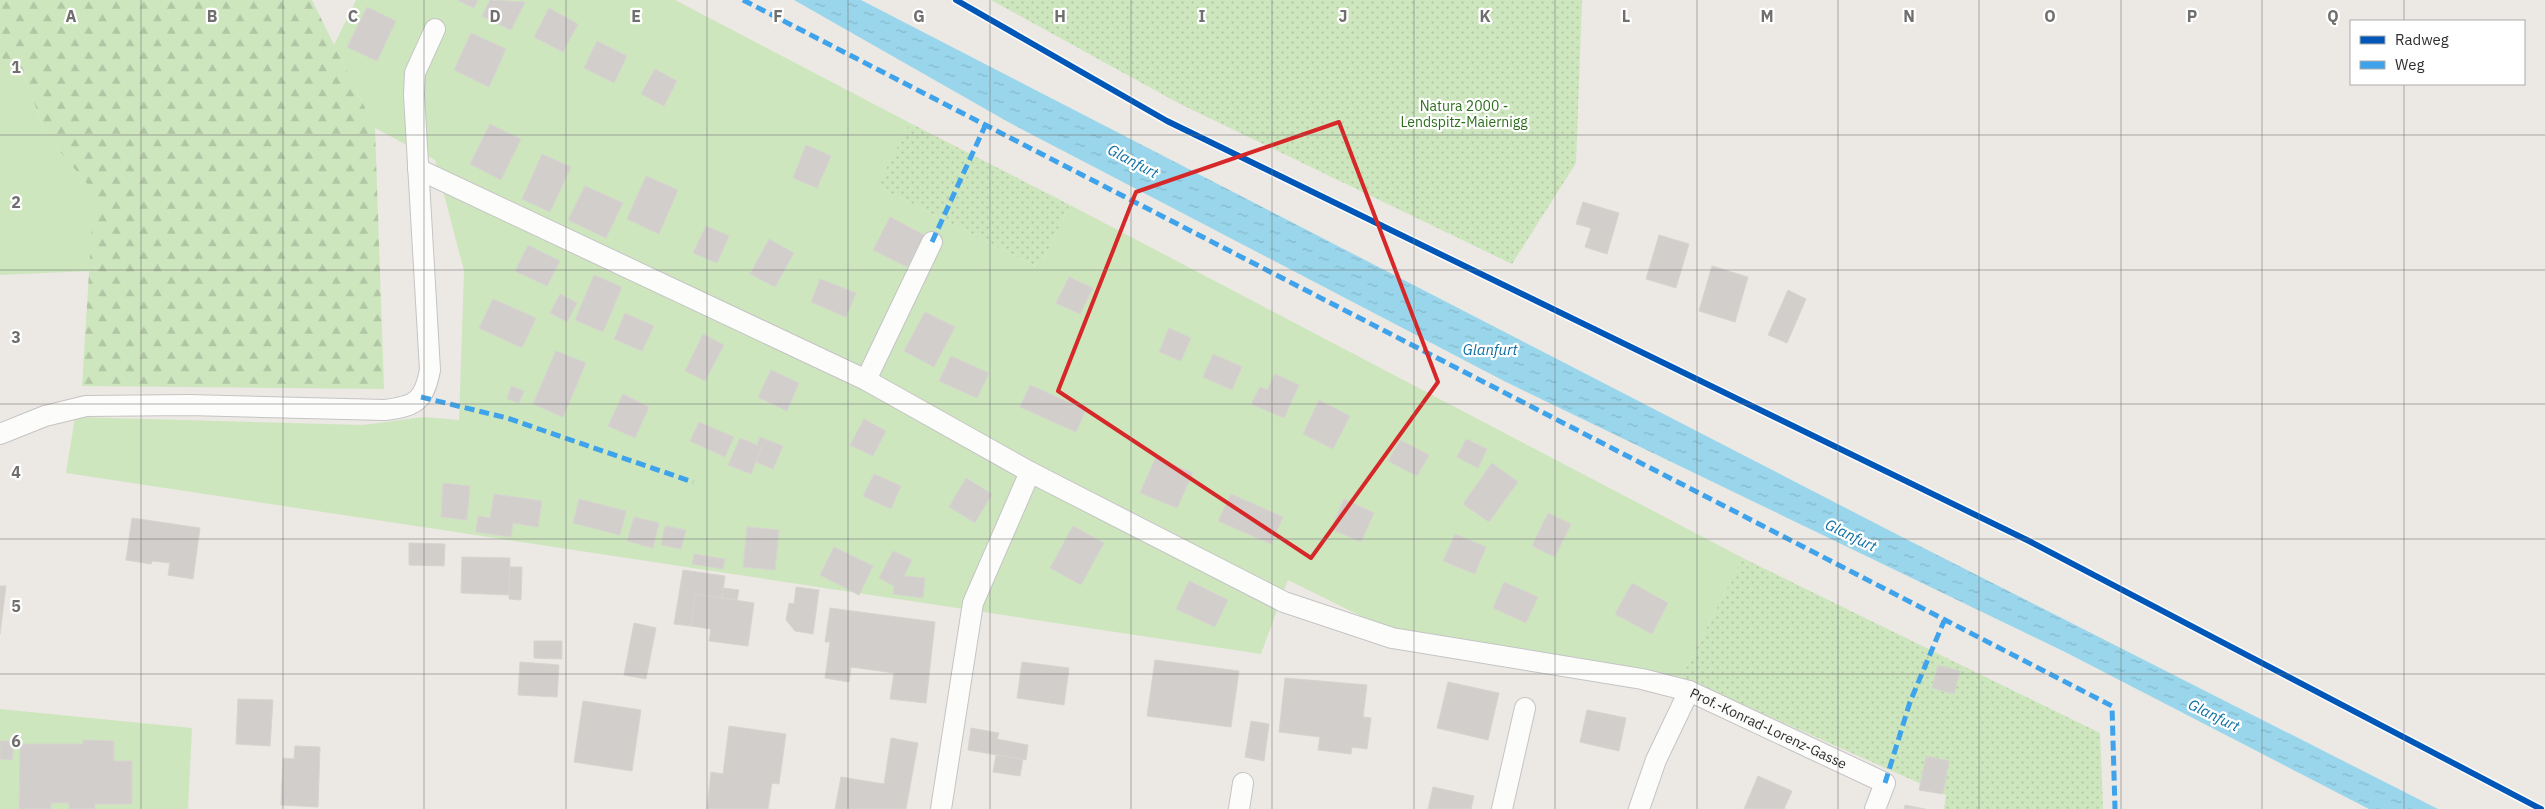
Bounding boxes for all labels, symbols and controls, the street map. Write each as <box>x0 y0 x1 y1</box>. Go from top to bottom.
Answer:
text: A <box>66 6 77 26</box>
text: B <box>207 6 218 26</box>
text: C <box>348 6 358 26</box>
text: D <box>489 6 501 26</box>
text: E <box>631 6 641 26</box>
text: F <box>773 6 783 26</box>
text: G <box>913 6 925 26</box>
text: H <box>1054 6 1066 26</box>
text: I <box>1199 6 1206 26</box>
text: J <box>1339 6 1347 26</box>
text: K <box>1479 6 1491 26</box>
text: L <box>1622 6 1630 26</box>
text: M <box>1760 6 1774 26</box>
text: N <box>1903 6 1915 26</box>
text: O <box>2044 6 2056 26</box>
text: P <box>2187 6 2197 26</box>
text: Q <box>2327 6 2339 26</box>
legend <box>2350 20 2525 85</box>
text: Radweg <box>2395 30 2449 49</box>
text: Weg <box>2395 55 2424 74</box>
text: 1 <box>11 57 21 77</box>
park label: Natura 2000 - Lendspitz-Maiernigg <box>1400 97 1528 131</box>
water label: Glanfurt <box>1105 140 1163 183</box>
text: 2 <box>11 192 21 212</box>
text: 3 <box>11 327 21 347</box>
water label: Glanfurt <box>1463 340 1518 359</box>
text: 4 <box>11 462 21 482</box>
water label: Glanfurt <box>1822 515 1881 556</box>
text: 5 <box>11 596 21 616</box>
street label: Prof.-Konrad-Lorenz-Gasse <box>1687 684 1850 773</box>
water label: Glanfurt <box>2185 695 2244 736</box>
text: 6 <box>11 731 21 751</box>

